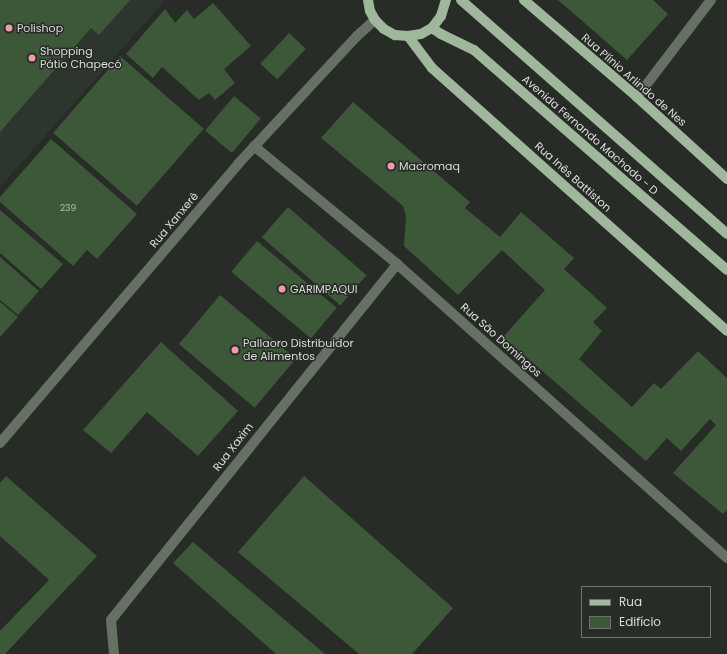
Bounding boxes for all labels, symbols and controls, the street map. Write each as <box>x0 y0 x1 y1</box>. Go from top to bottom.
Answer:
place label: Polishop <box>17 21 63 35</box>
marker: Polishop <box>4 23 14 33</box>
street label: Rua Plínio Arlindo de Nes <box>579 31 689 129</box>
place label: Shopping Pátio Chapecó <box>40 45 121 71</box>
marker: Shopping Pátio Chapecó <box>27 53 37 63</box>
street label: Avenida Fernando Machado - D <box>519 72 661 198</box>
street label: Rua Inês Battiston <box>532 139 614 215</box>
place label: Macromaq <box>399 159 460 173</box>
marker: Macromaq <box>386 161 396 171</box>
street label: Rua Xanxerê <box>147 190 201 250</box>
house number: 239 <box>60 203 76 213</box>
place label: GARIMPAQUI <box>290 282 357 296</box>
marker: GARIMPAQUI <box>277 284 287 294</box>
street label: Rua São Domingos <box>458 300 544 380</box>
place label: Pallaoro Distribuidor de Alimentos <box>243 337 354 363</box>
marker: Pallaoro Distribuidor de Alimentos <box>230 345 240 355</box>
street label: Rua Xaxim <box>210 420 256 474</box>
legend <box>581 586 711 638</box>
text: Rua <box>619 593 642 610</box>
text: Edifício <box>619 613 661 630</box>

